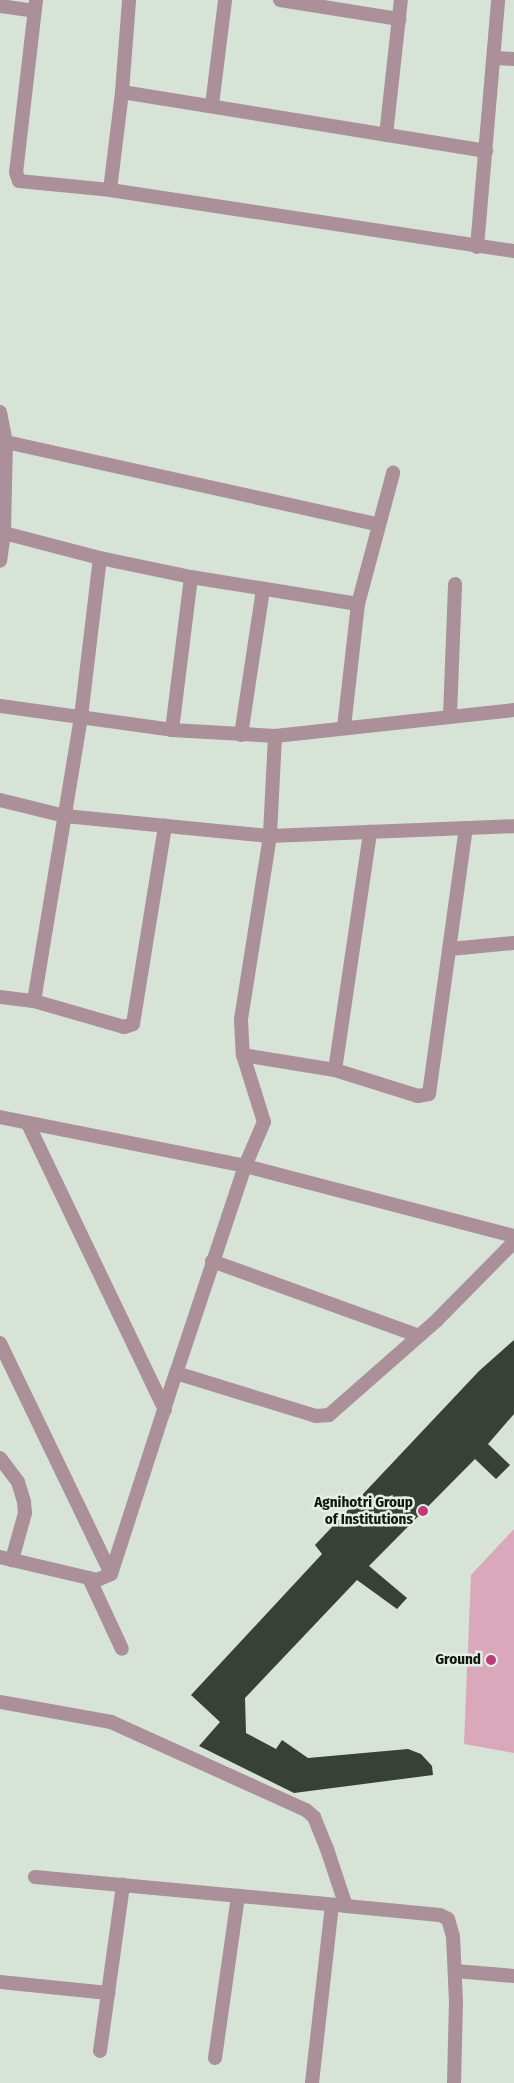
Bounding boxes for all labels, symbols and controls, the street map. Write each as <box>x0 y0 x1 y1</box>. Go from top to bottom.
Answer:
place label: Agnihotri Group of Institutions <box>314 1493 413 1528</box>
marker: Agnihotri Group of Institutions <box>417 1505 429 1517</box>
place label: Ground <box>435 1651 481 1669</box>
marker: Ground <box>485 1654 497 1666</box>

